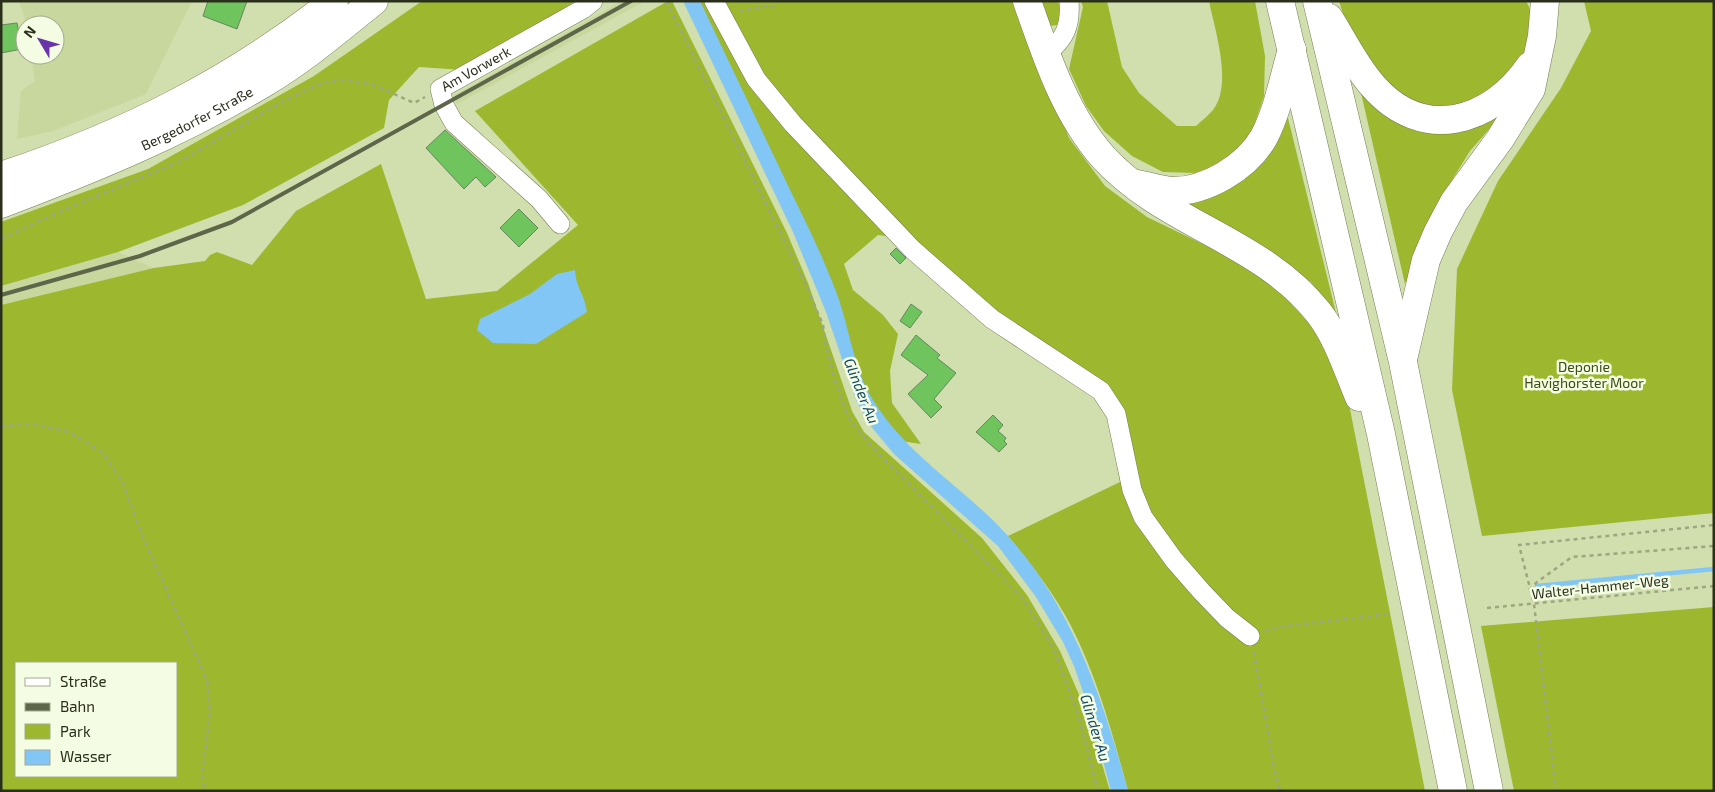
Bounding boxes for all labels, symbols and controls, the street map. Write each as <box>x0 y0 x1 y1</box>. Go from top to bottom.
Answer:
north arrow <box>15 15 65 65</box>
text: N <box>20 22 39 41</box>
street label: Am Vorwerk <box>438 42 514 95</box>
street label: Bergedorfer Straße <box>138 82 256 154</box>
water label: Glinder Au <box>841 355 883 426</box>
park label: Deponie Havighorster Moor <box>1524 358 1644 391</box>
street label: Walter-Hammer-Weg <box>1531 571 1669 602</box>
legend <box>15 662 178 777</box>
text: Straße <box>60 672 106 690</box>
water label: Glinder Au <box>1077 692 1115 763</box>
text: Bahn <box>60 697 95 715</box>
text: Park <box>60 722 91 740</box>
text: Wasser <box>60 747 112 765</box>

